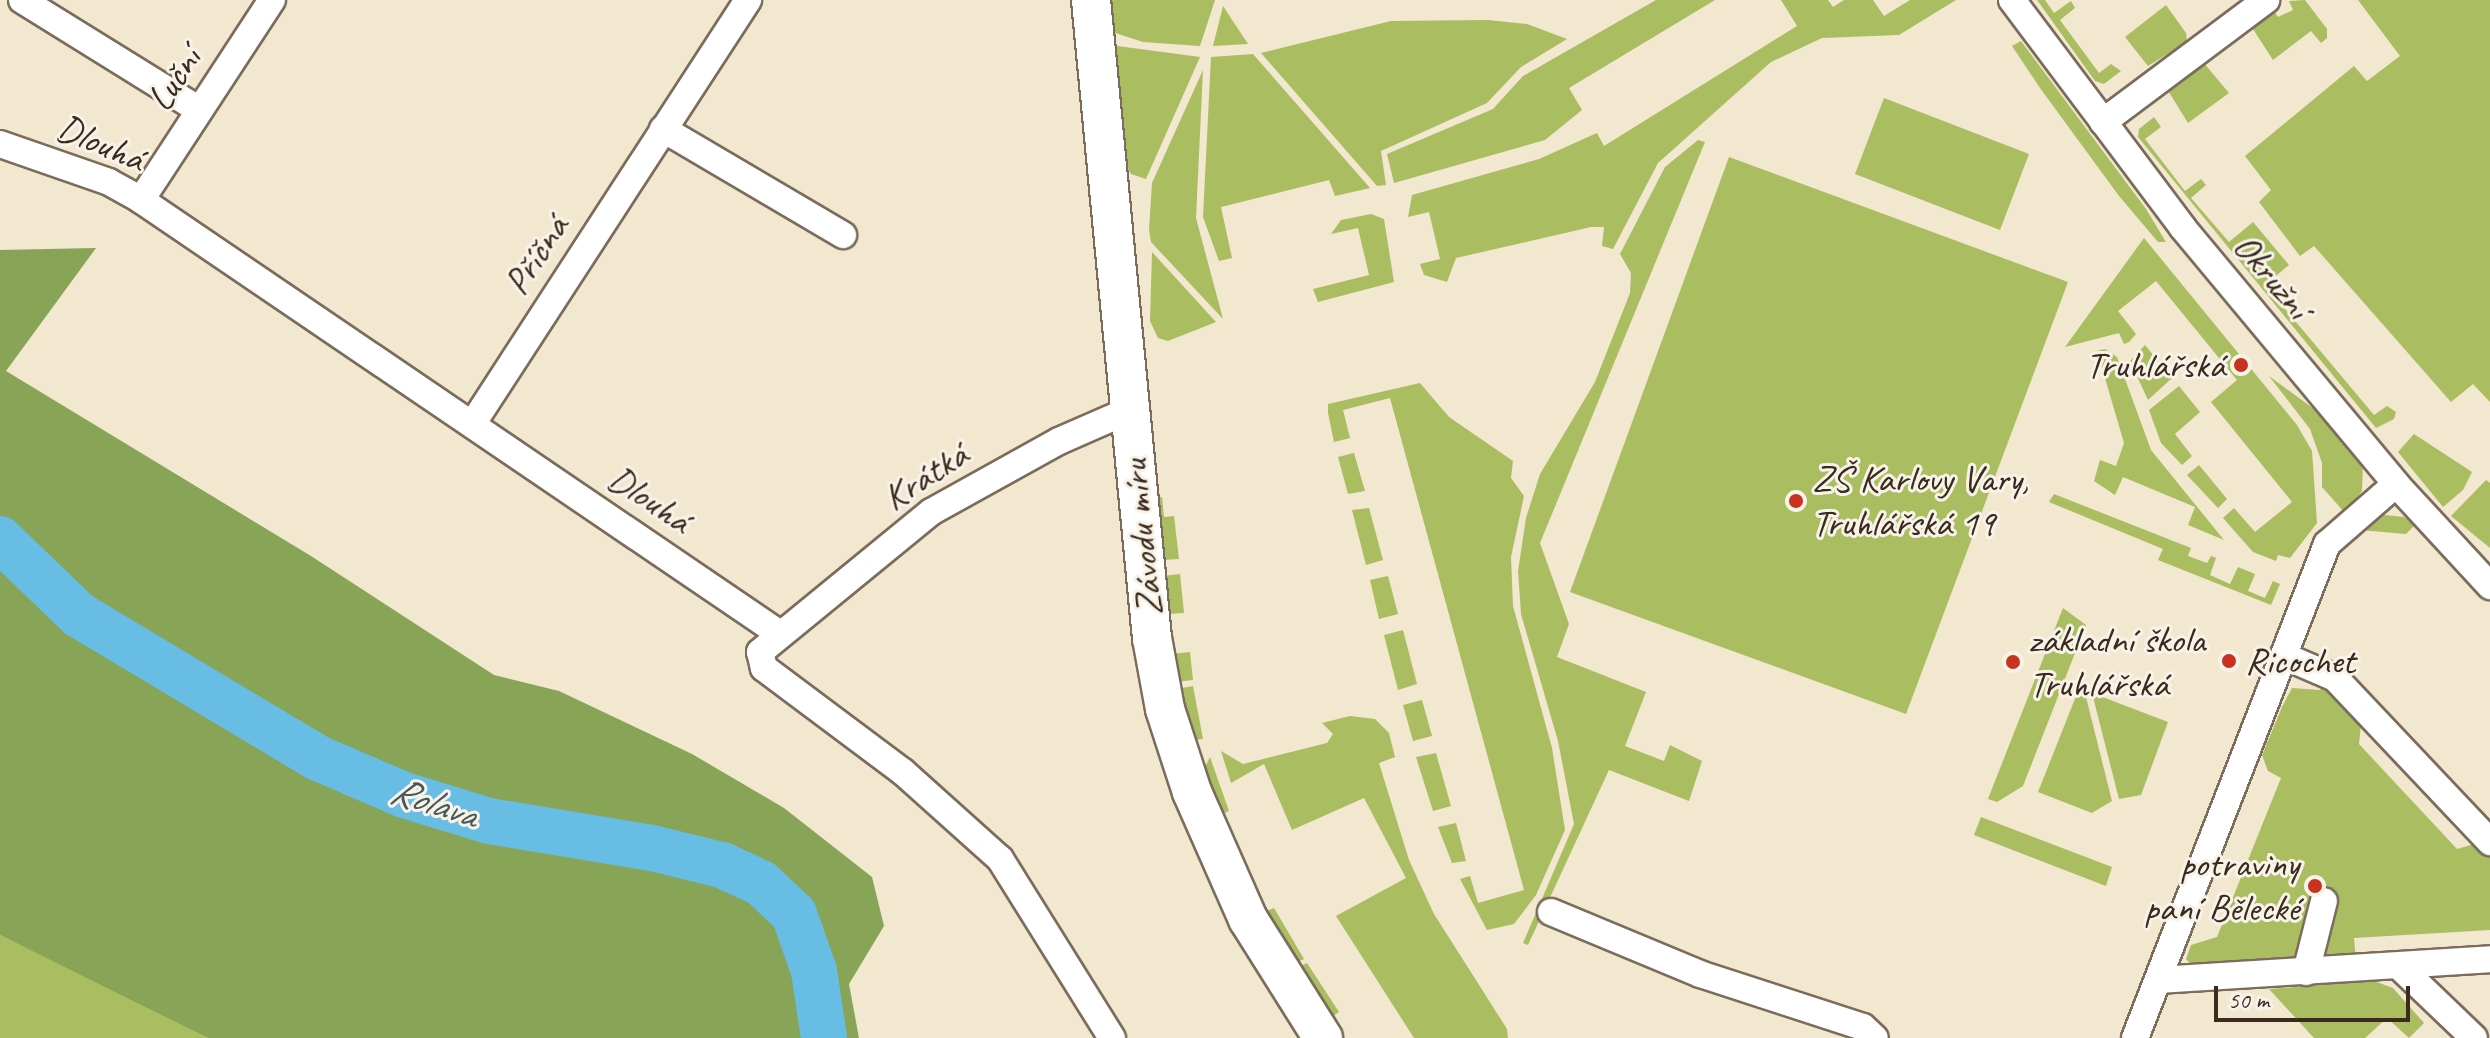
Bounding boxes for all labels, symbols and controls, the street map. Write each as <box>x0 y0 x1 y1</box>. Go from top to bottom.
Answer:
street label: Luční <box>137 39 211 119</box>
street label: Dlouhá <box>51 104 151 182</box>
street label: Příčná <box>494 207 578 303</box>
street label: Okružní <box>2223 224 2321 328</box>
place label: Truhlářská <box>2086 342 2225 388</box>
marker: Truhlářská <box>2232 356 2250 374</box>
street label: Krátká <box>874 432 976 520</box>
street label: Dlouhá <box>600 455 700 543</box>
place label: ZŠ Karlovy Vary, Truhlářská 19 <box>1812 456 2029 546</box>
street label: Závodu míru <box>1111 458 1173 618</box>
marker: ZŠ Karlovy Vary, Truhlářská 19 <box>1787 492 1805 510</box>
place label: základní škola Truhlářská <box>2029 617 2205 706</box>
place label: Ricochet <box>2245 638 2355 684</box>
marker: Ricochet <box>2220 652 2238 670</box>
marker: základní škola Truhlářská <box>2004 653 2022 671</box>
water label: Rolava <box>385 766 483 838</box>
place label: potraviny paní Bělecké <box>2144 841 2299 930</box>
marker: potraviny paní Bělecké <box>2306 877 2324 895</box>
scale bar <box>2218 970 2414 1020</box>
text: 50 m <box>2228 985 2269 1015</box>

